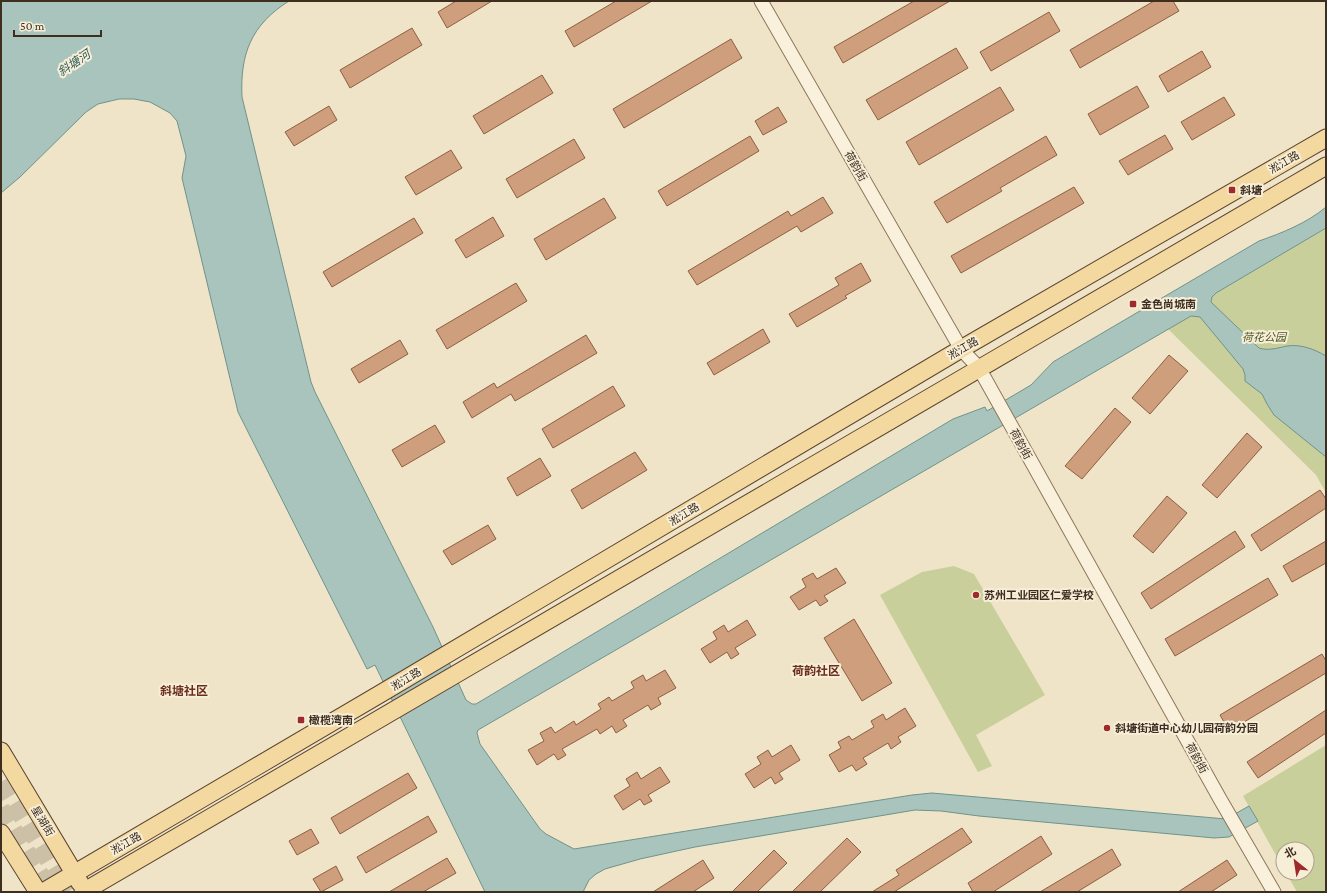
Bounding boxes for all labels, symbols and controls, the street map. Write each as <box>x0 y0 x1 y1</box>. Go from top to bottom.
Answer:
scale bar <box>14 12 101 38</box>
text: 50 m <box>20 19 45 33</box>
water label: 斜塘河 <box>55 46 94 79</box>
street label: 荷韵街 <box>843 149 869 183</box>
street label: 淞江路 <box>1267 149 1301 175</box>
place label: 斜塘 <box>1240 184 1263 196</box>
marker: 斜塘 <box>1227 185 1237 195</box>
place label: 金色尚城南 <box>1141 298 1196 310</box>
marker: 金色尚城南 <box>1128 299 1138 309</box>
park label: 荷花公园 <box>1242 331 1288 343</box>
street label: 淞江路 <box>946 335 980 361</box>
street label: 荷韵街 <box>1008 427 1034 461</box>
street label: 淞江路 <box>667 500 701 528</box>
place label: 苏州工业园区仁爱学校 <box>984 589 1094 601</box>
marker: 苏州工业园区仁爱学校 <box>971 590 981 600</box>
district label: 荷韵社区 <box>792 664 840 678</box>
street label: 淞江路 <box>389 665 423 693</box>
district label: 斜塘社区 <box>160 684 208 698</box>
place label: 橄榄湾南 <box>308 714 353 726</box>
marker: 橄榄湾南 <box>296 715 306 725</box>
place label: 斜塘街道中心幼儿园荷韵分园 <box>1115 722 1258 734</box>
marker: 斜塘街道中心幼儿园荷韵分园 <box>1102 723 1112 733</box>
street label: 荷韵街 <box>1184 741 1210 775</box>
street label: 星湖街 <box>29 804 57 838</box>
street label: 淞江路 <box>109 830 143 856</box>
north arrow <box>1275 841 1315 881</box>
text: 北 <box>1282 844 1298 860</box>

